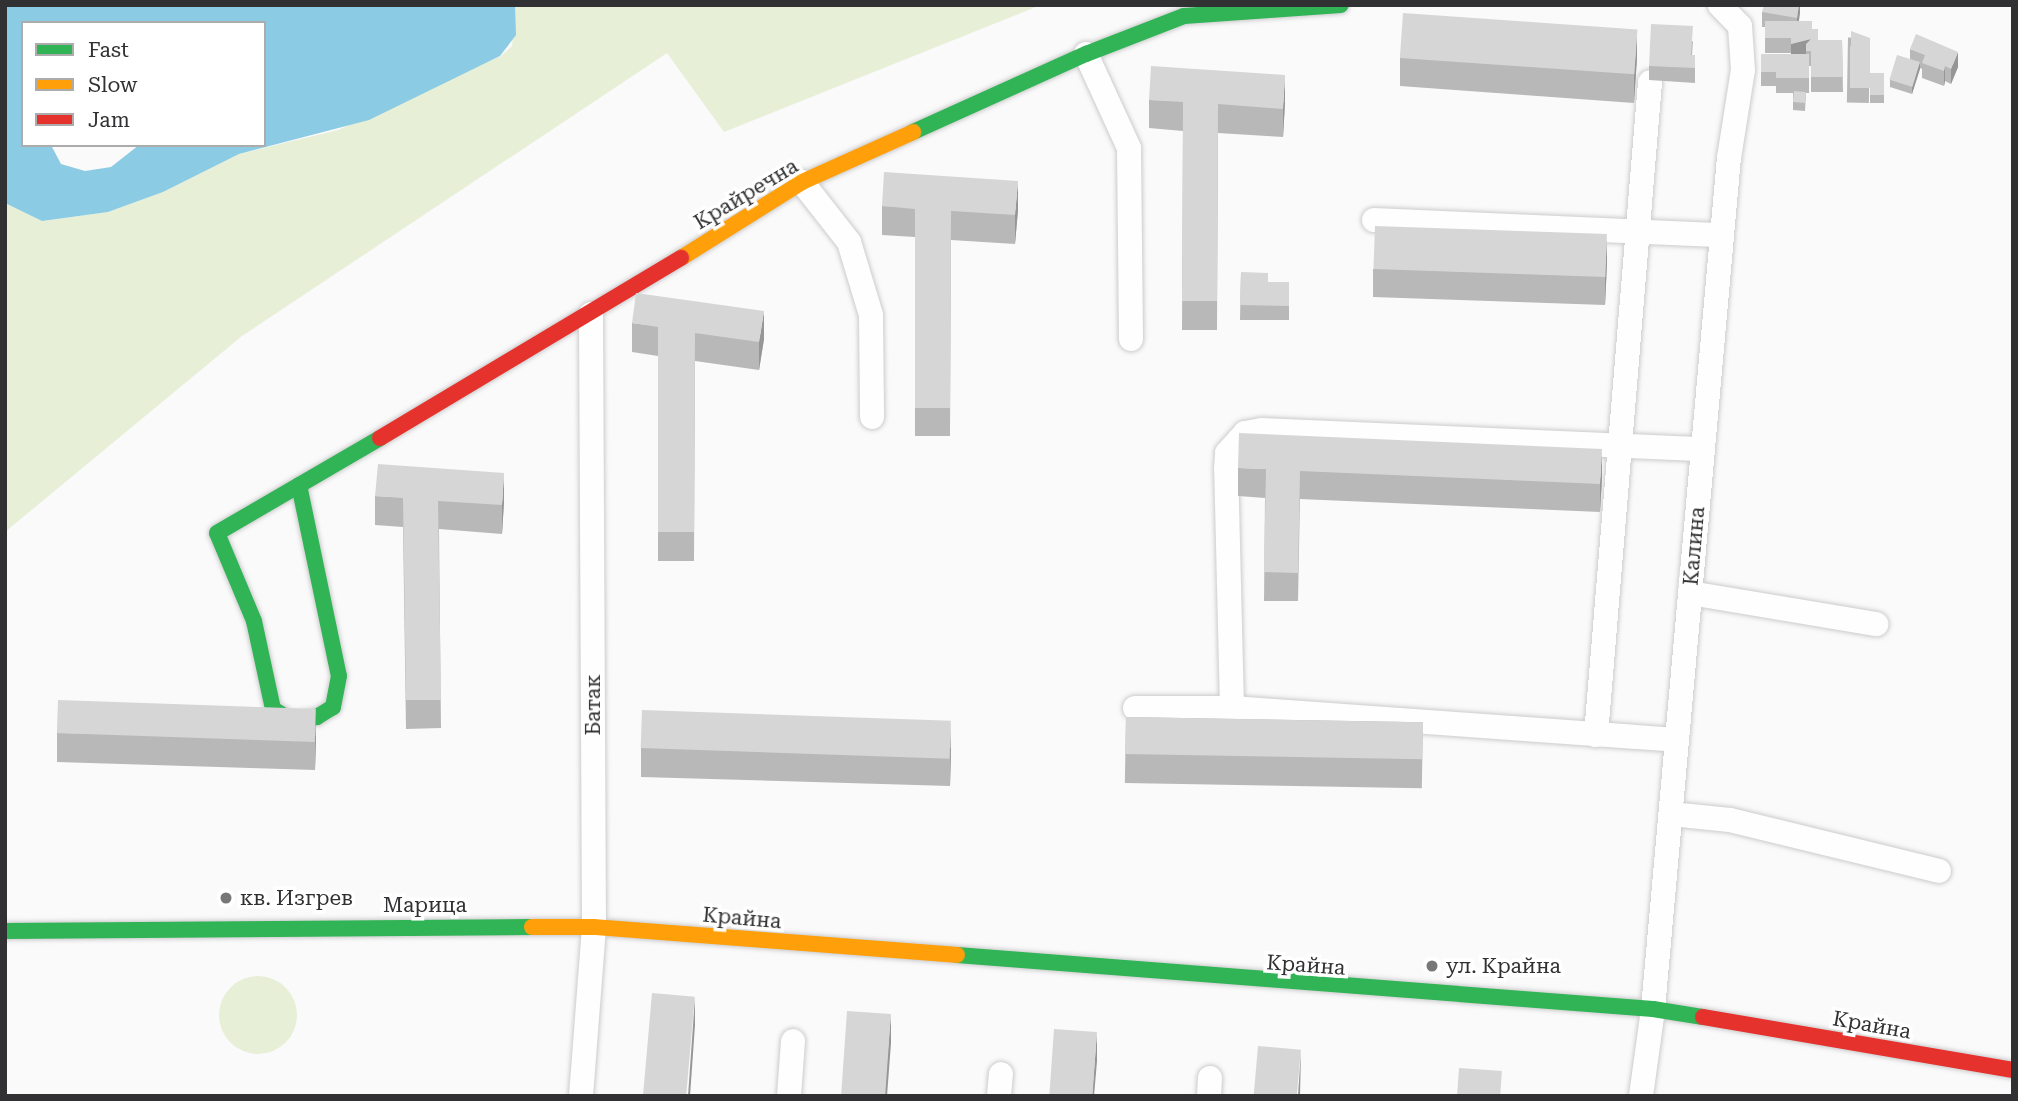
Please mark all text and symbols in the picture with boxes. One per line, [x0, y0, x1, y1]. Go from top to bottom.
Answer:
legend [21, 21, 266, 147]
text: Fast [88, 38, 129, 62]
text: Slow [88, 73, 137, 97]
text: Jam [88, 108, 130, 132]
street label: Крайречна [689, 153, 803, 235]
street label: Калина [1678, 505, 1710, 587]
street label: Батак [580, 675, 606, 735]
place label: кв. Изгрев [240, 885, 353, 911]
marker: кв. Изгрев [218, 890, 234, 906]
street label: Марица [383, 892, 467, 918]
street label: Крайна [702, 902, 782, 934]
street label: Крайна [1266, 950, 1346, 980]
place label: ул. Крайна [1446, 953, 1561, 979]
marker: ул. Крайна [1424, 958, 1440, 974]
street label: Крайна [1831, 1006, 1913, 1044]

